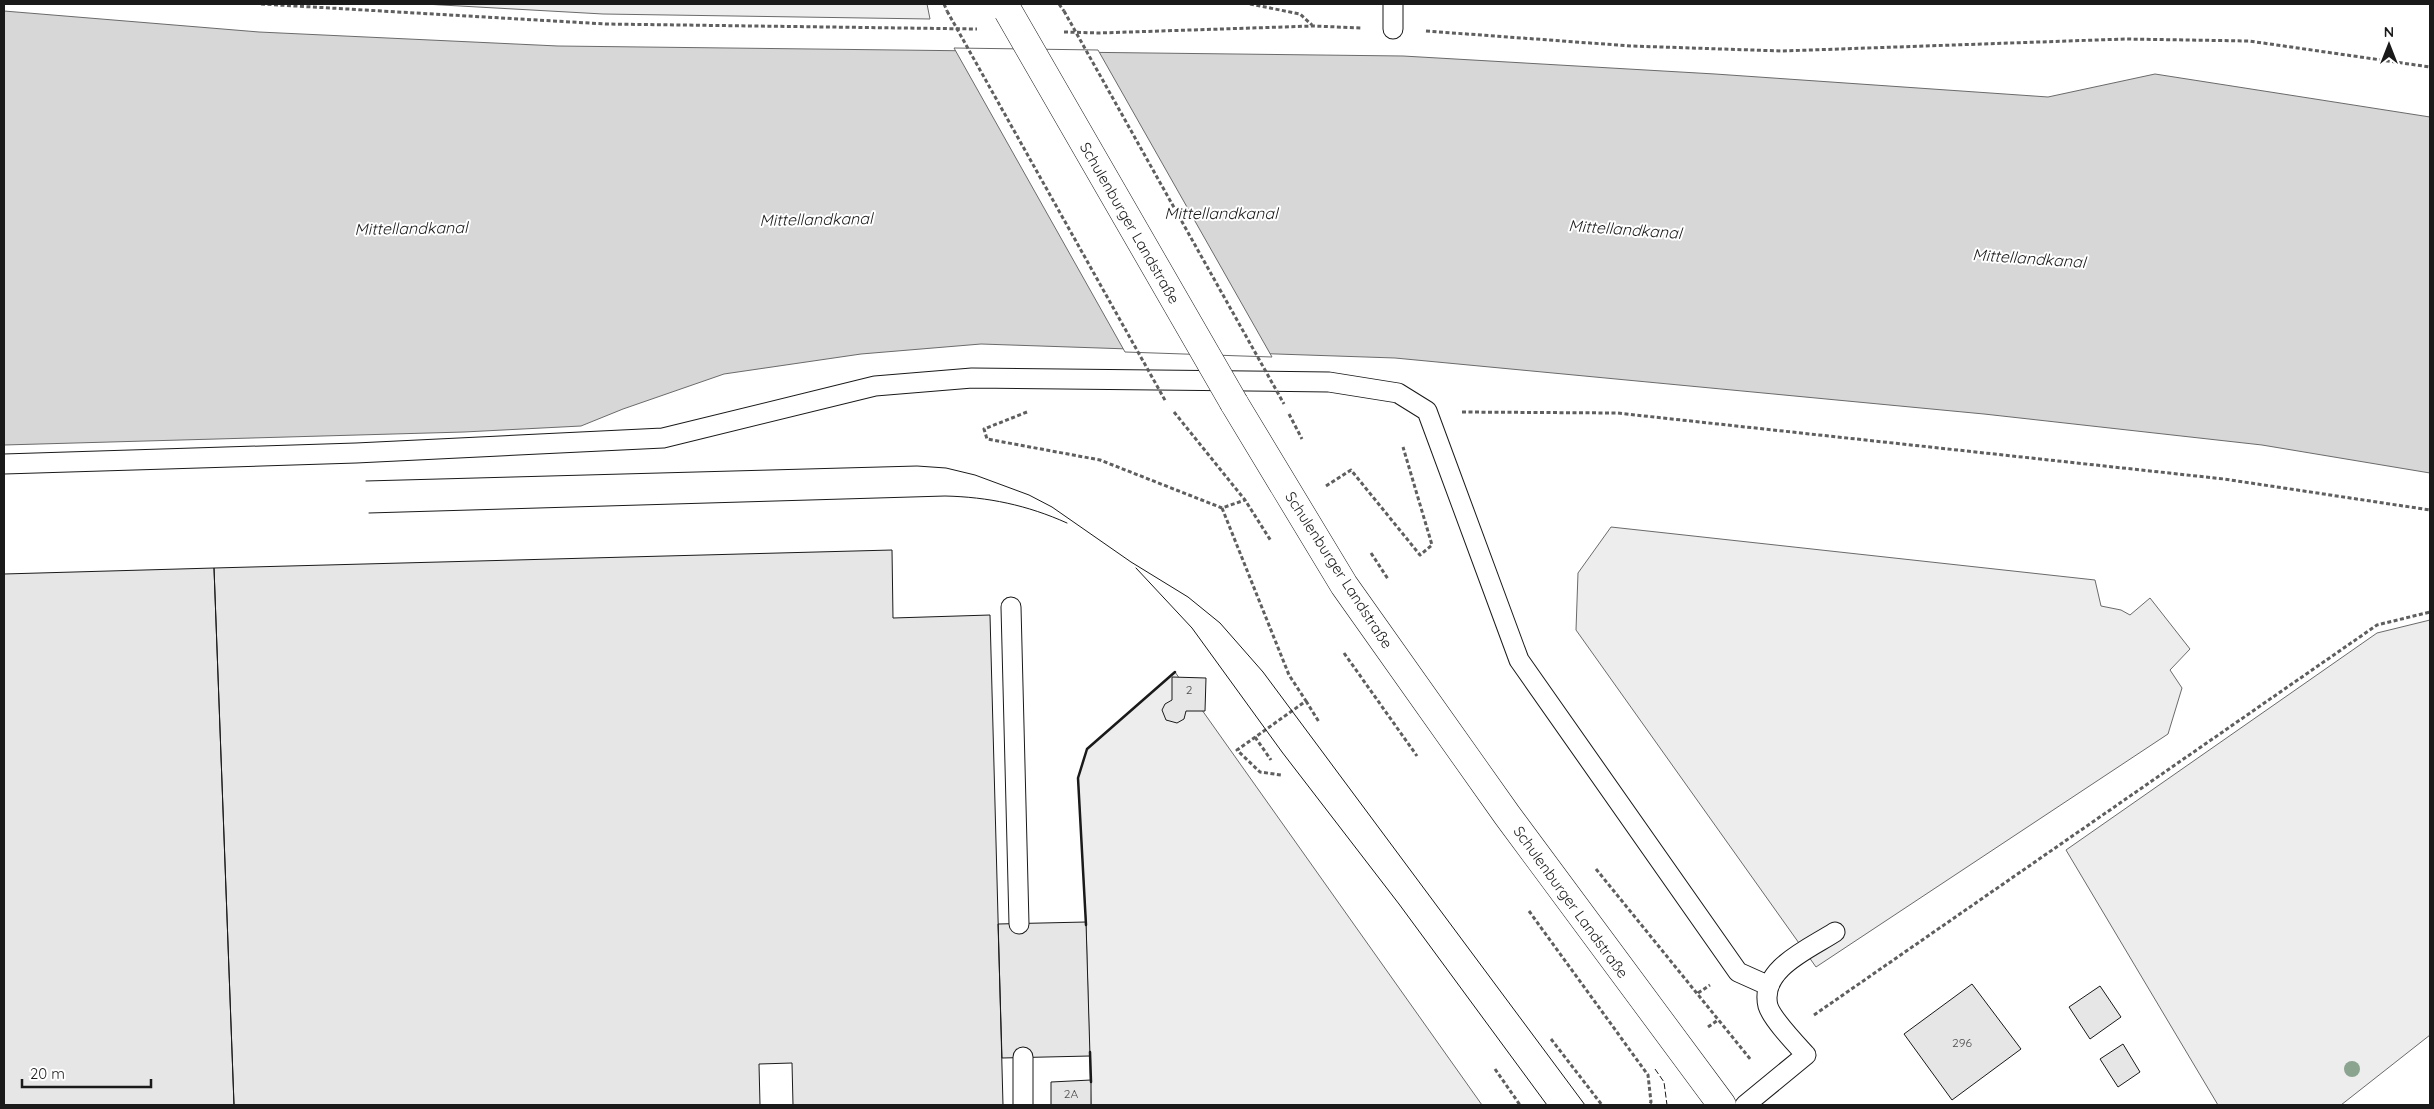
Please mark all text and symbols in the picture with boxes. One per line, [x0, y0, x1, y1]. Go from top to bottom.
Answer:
north arrow [2364, 20, 2414, 70]
text: N [2384, 23, 2394, 41]
street label: Schulenburger Landstraße [1076, 139, 1184, 307]
water label: Mittellandkanal [1164, 203, 1280, 223]
water label: Mittellandkanal [759, 208, 875, 230]
water label: Mittellandkanal [1568, 215, 1685, 243]
water label: Mittellandkanal [354, 217, 470, 239]
water label: Mittellandkanal [1972, 244, 2089, 272]
street label: Schulenburger Landstraße [1281, 488, 1397, 652]
house number: 2 [1186, 682, 1193, 697]
street label: Schulenburger Landstraße [1509, 822, 1633, 982]
house number: 296 [1952, 1035, 1972, 1050]
scale bar [22, 1056, 151, 1088]
text: 20 m [30, 1064, 65, 1083]
house number: 2A [1064, 1086, 1078, 1101]

